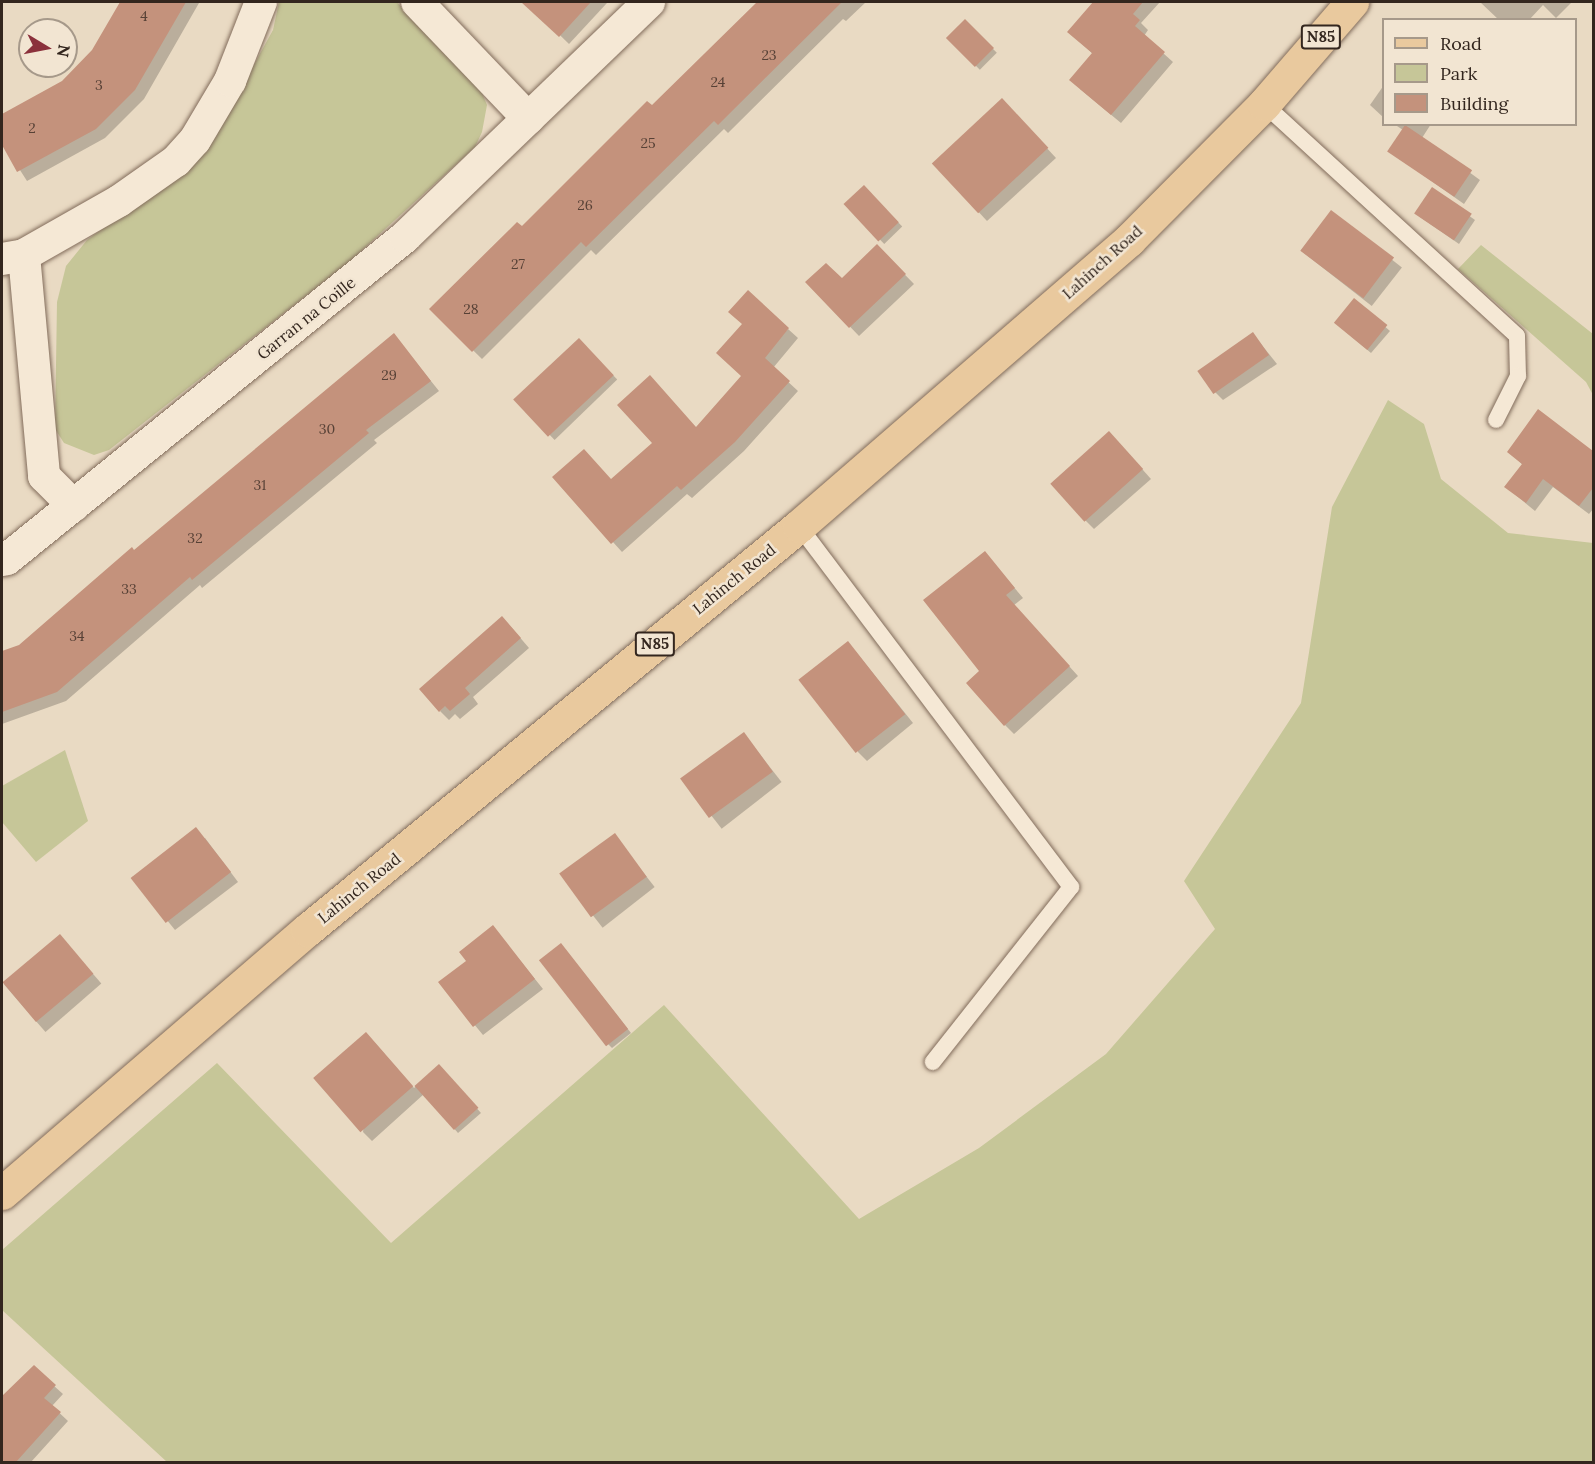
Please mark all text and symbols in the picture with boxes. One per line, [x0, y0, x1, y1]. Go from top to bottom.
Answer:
house number: 4 [140, 8, 148, 24]
north arrow [18, 18, 78, 78]
legend [1382, 18, 1577, 126]
road number: N85 [1300, 25, 1342, 49]
text: Road [1440, 32, 1482, 55]
text: N [53, 43, 75, 59]
house number: 23 [761, 47, 777, 63]
text: Park [1440, 62, 1477, 85]
house number: 24 [711, 74, 725, 90]
house number: 3 [95, 77, 103, 93]
text: Building [1440, 92, 1508, 115]
house number: 2 [28, 120, 36, 136]
house number: 25 [640, 135, 656, 151]
house number: 26 [577, 197, 593, 213]
street label: Lahinch Road [1058, 221, 1146, 303]
house number: 27 [511, 256, 525, 272]
street label: Garran na Coille [253, 272, 359, 364]
house number: 28 [463, 301, 479, 317]
house number: 29 [381, 367, 397, 383]
house number: 30 [319, 421, 335, 437]
house number: 31 [254, 477, 266, 493]
house number: 32 [187, 530, 203, 546]
street label: Lahinch Road [689, 540, 779, 618]
house number: 33 [121, 581, 137, 597]
house number: 34 [69, 628, 85, 644]
road number: N85 [634, 632, 676, 656]
street label: Lahinch Road [314, 849, 404, 927]

